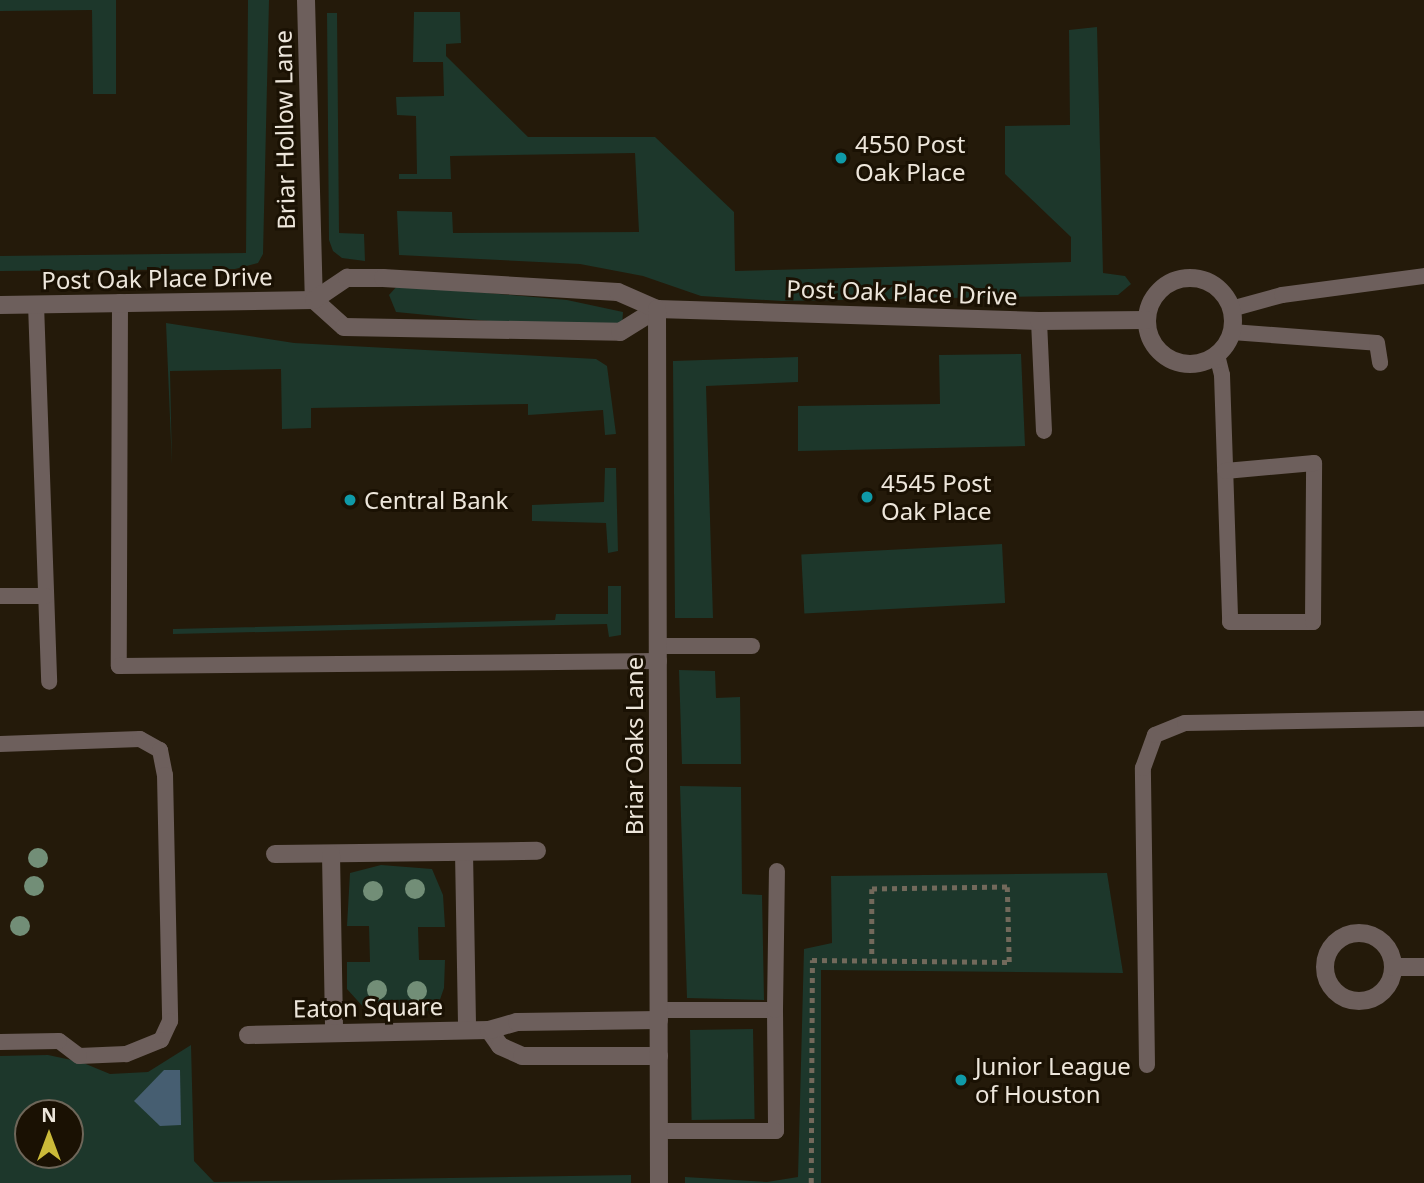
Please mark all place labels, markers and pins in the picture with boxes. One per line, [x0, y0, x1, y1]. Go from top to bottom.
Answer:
place label: 4550 Post Oak Place [855, 130, 965, 186]
marker: 4550 Post Oak Place [833, 150, 849, 166]
place label: 4545 Post Oak Place [881, 469, 991, 525]
place label: Central Bank [364, 486, 508, 514]
marker: 4545 Post Oak Place [859, 489, 875, 505]
marker: Central Bank [342, 492, 358, 508]
place label: Junior League of Houston [975, 1052, 1131, 1108]
marker: Junior League of Houston [953, 1072, 969, 1088]

